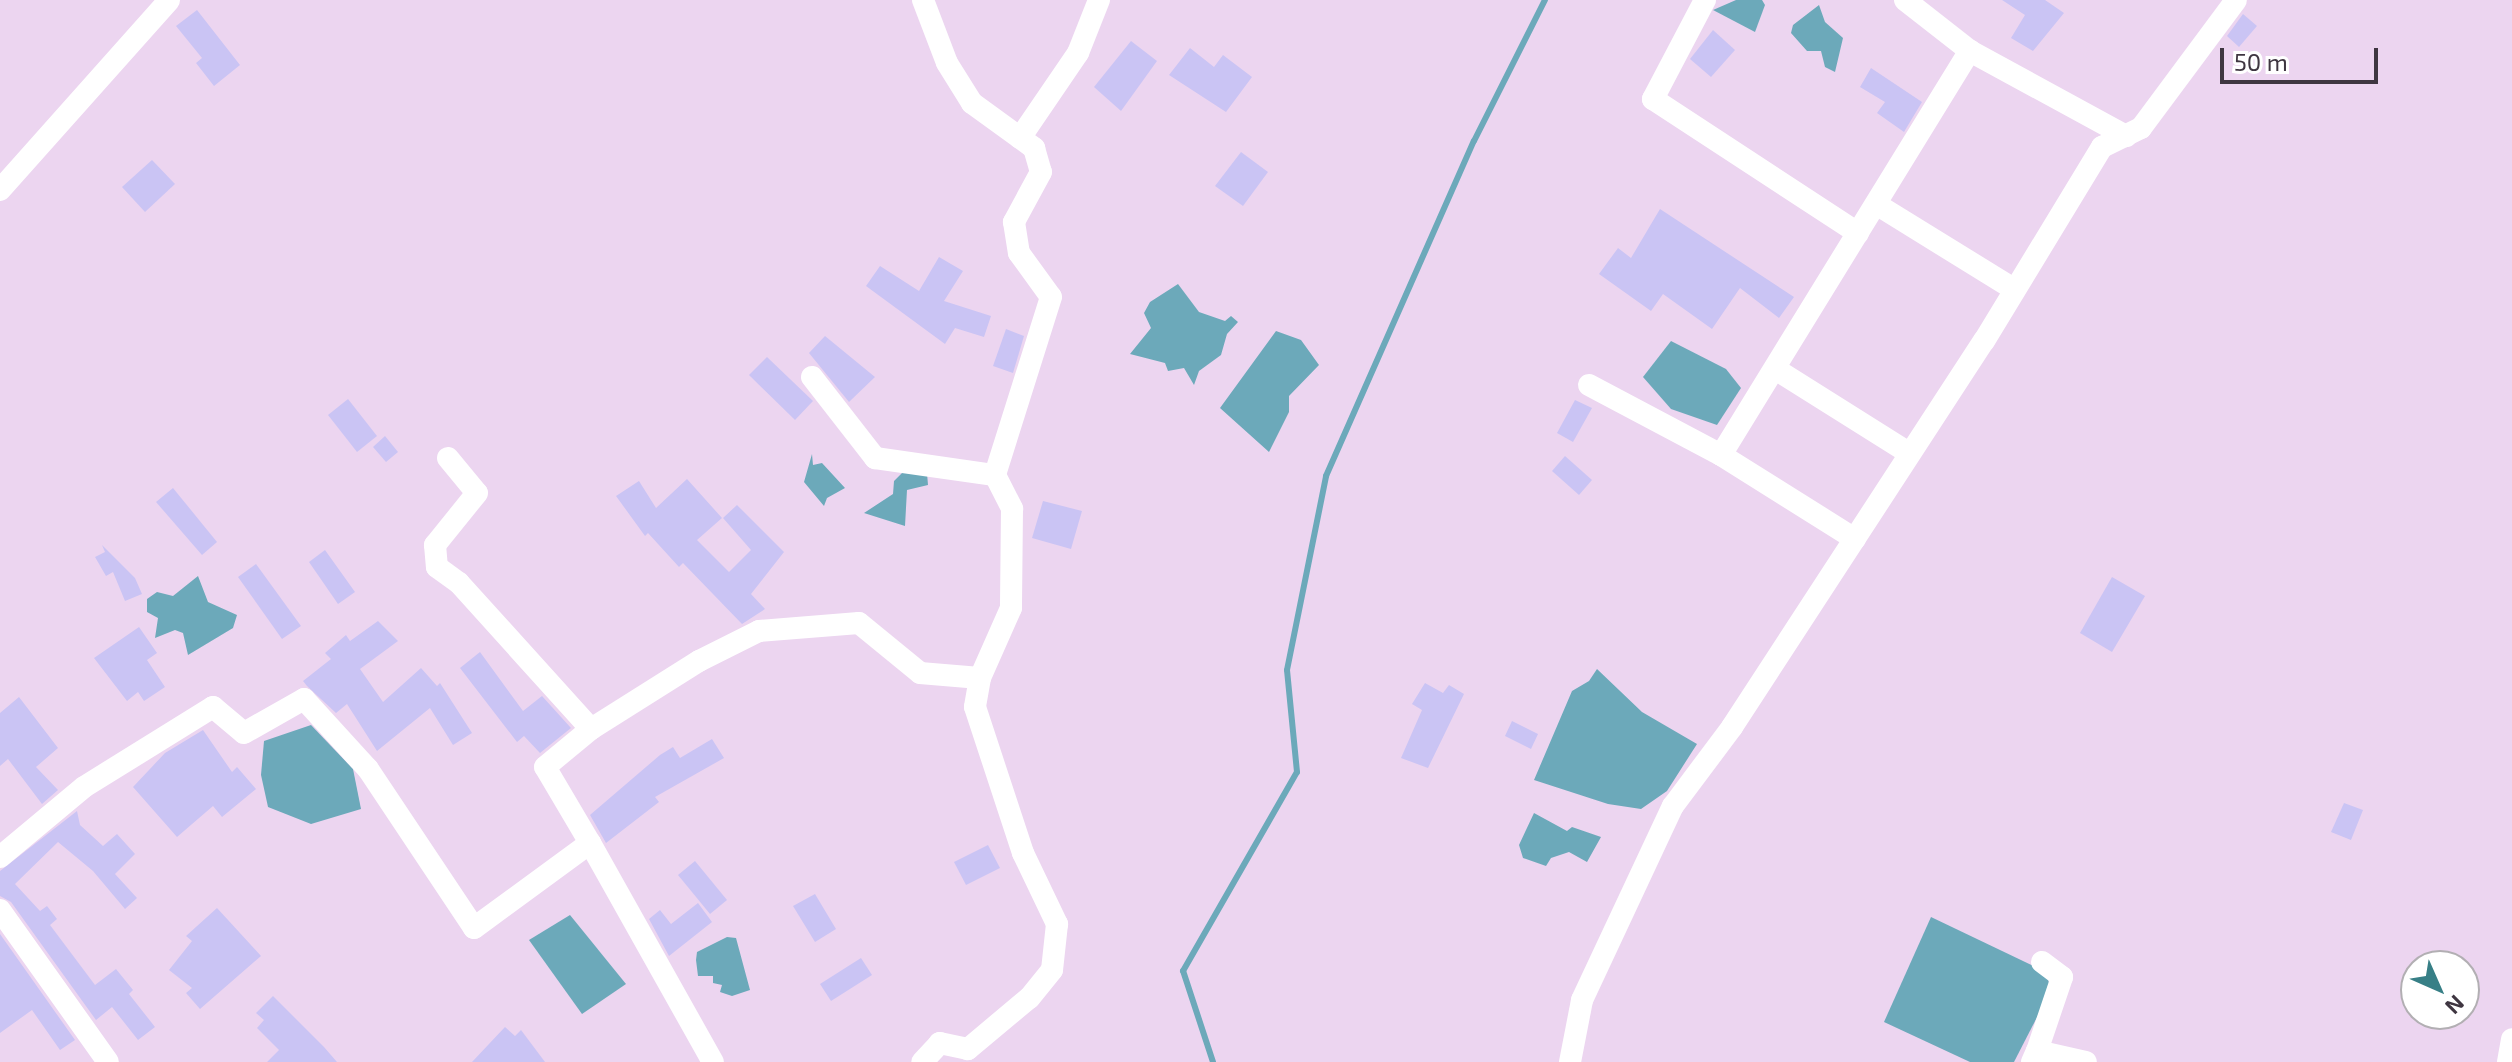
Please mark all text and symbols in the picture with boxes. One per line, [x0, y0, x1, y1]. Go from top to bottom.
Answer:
scale bar [2224, 32, 2382, 82]
text: 50 m [2234, 47, 2288, 76]
north arrow [2400, 950, 2480, 1030]
text: N [2441, 991, 2470, 1020]

